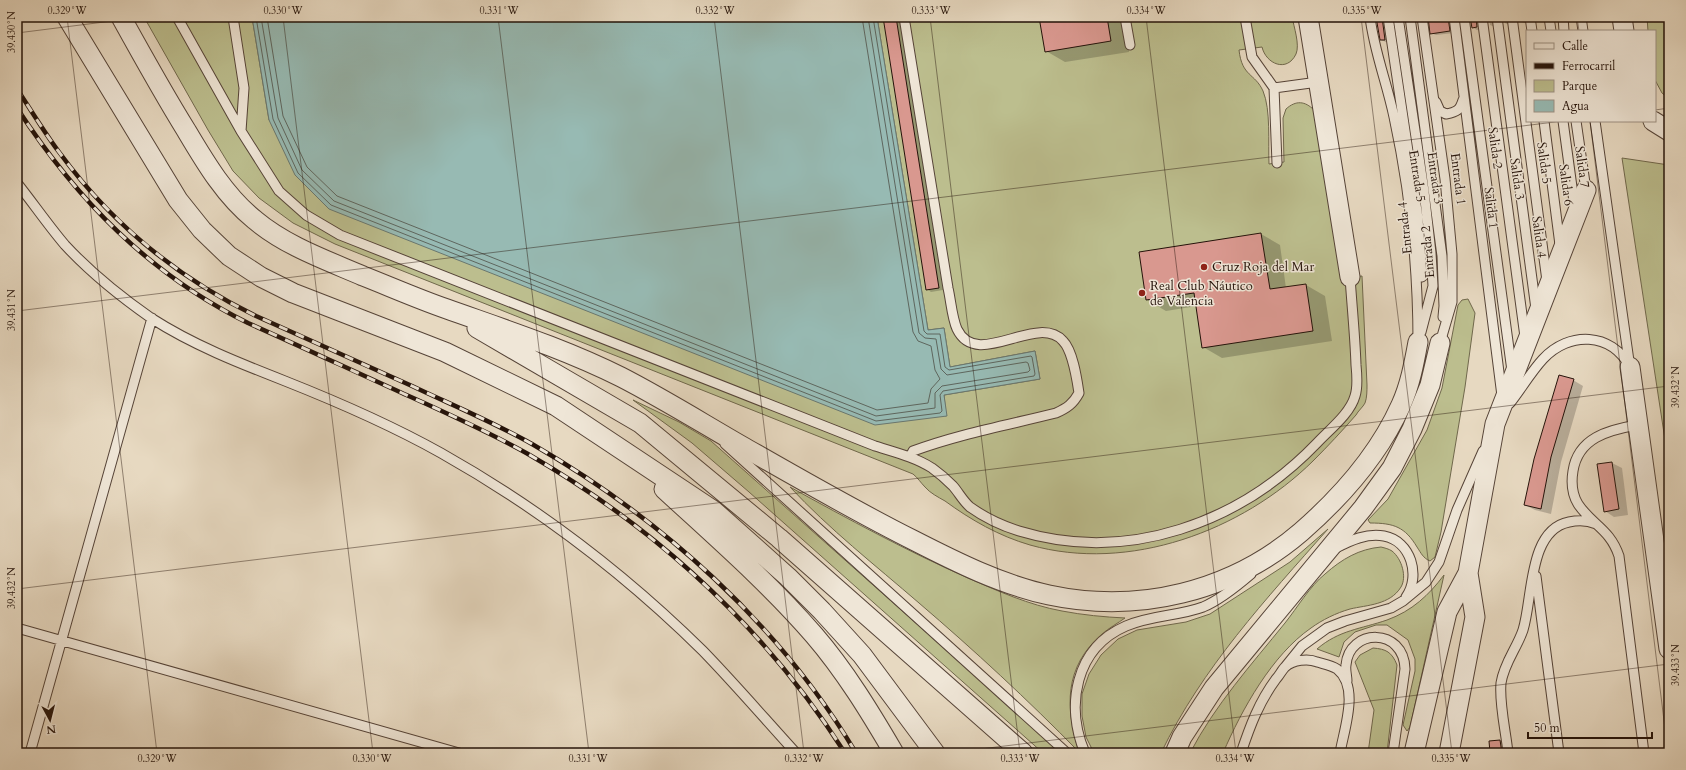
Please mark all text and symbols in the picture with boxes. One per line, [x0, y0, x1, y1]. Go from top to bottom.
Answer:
text: 0.329°W [47, 4, 88, 18]
text: 0.330°W [263, 4, 304, 18]
text: 0.331°W [479, 4, 520, 18]
text: 0.332°W [695, 4, 736, 18]
text: 0.333°W [911, 4, 952, 18]
text: 0.334°W [1126, 4, 1167, 18]
text: 0.335°W [1342, 4, 1383, 18]
text: 39.430°N [5, 11, 19, 53]
legend [1526, 30, 1656, 122]
text: Calle [1562, 38, 1588, 54]
text: Ferrocarril [1562, 58, 1615, 74]
text: Parque [1562, 78, 1597, 94]
text: Agua [1562, 98, 1590, 114]
street label: Salida 2 [1483, 126, 1507, 170]
street label: Salida 5 [1532, 141, 1556, 185]
street label: Salida 7 [1570, 145, 1594, 189]
street label: Entrada 5 [1404, 149, 1430, 203]
street label: Entrada 3 [1422, 151, 1448, 205]
street label: Entrada 1 [1446, 152, 1470, 206]
street label: Salida 3 [1505, 157, 1529, 201]
street label: Salida 6 [1554, 163, 1578, 207]
street label: Salida 1 [1480, 186, 1502, 230]
street label: Entrada 4 [1393, 201, 1417, 255]
street label: Salida 4 [1527, 215, 1551, 259]
street label: Entrada 2 [1417, 225, 1439, 279]
place label: Cruz Roja del Mar [1212, 258, 1314, 276]
marker: Cruz Roja del Mar [1199, 262, 1209, 272]
place label: Real Club Náutico de Valencia [1150, 277, 1253, 310]
marker: Real Club Náutico de Valencia [1137, 288, 1147, 298]
text: 39.431°N [5, 289, 19, 331]
text: 39.432°N [1669, 366, 1683, 408]
text: 39.432°N [5, 567, 19, 609]
text: 39.433°N [1669, 644, 1683, 686]
north arrow [30, 700, 70, 740]
scale bar [1528, 714, 1652, 740]
text: 50 m [1534, 720, 1561, 736]
text: N [45, 721, 57, 738]
text: 0.329°W [137, 752, 178, 766]
text: 0.330°W [352, 752, 393, 766]
text: 0.331°W [568, 752, 609, 766]
text: 0.332°W [784, 752, 825, 766]
text: 0.333°W [1000, 752, 1041, 766]
text: 0.334°W [1215, 752, 1256, 766]
text: 0.335°W [1431, 752, 1472, 766]

